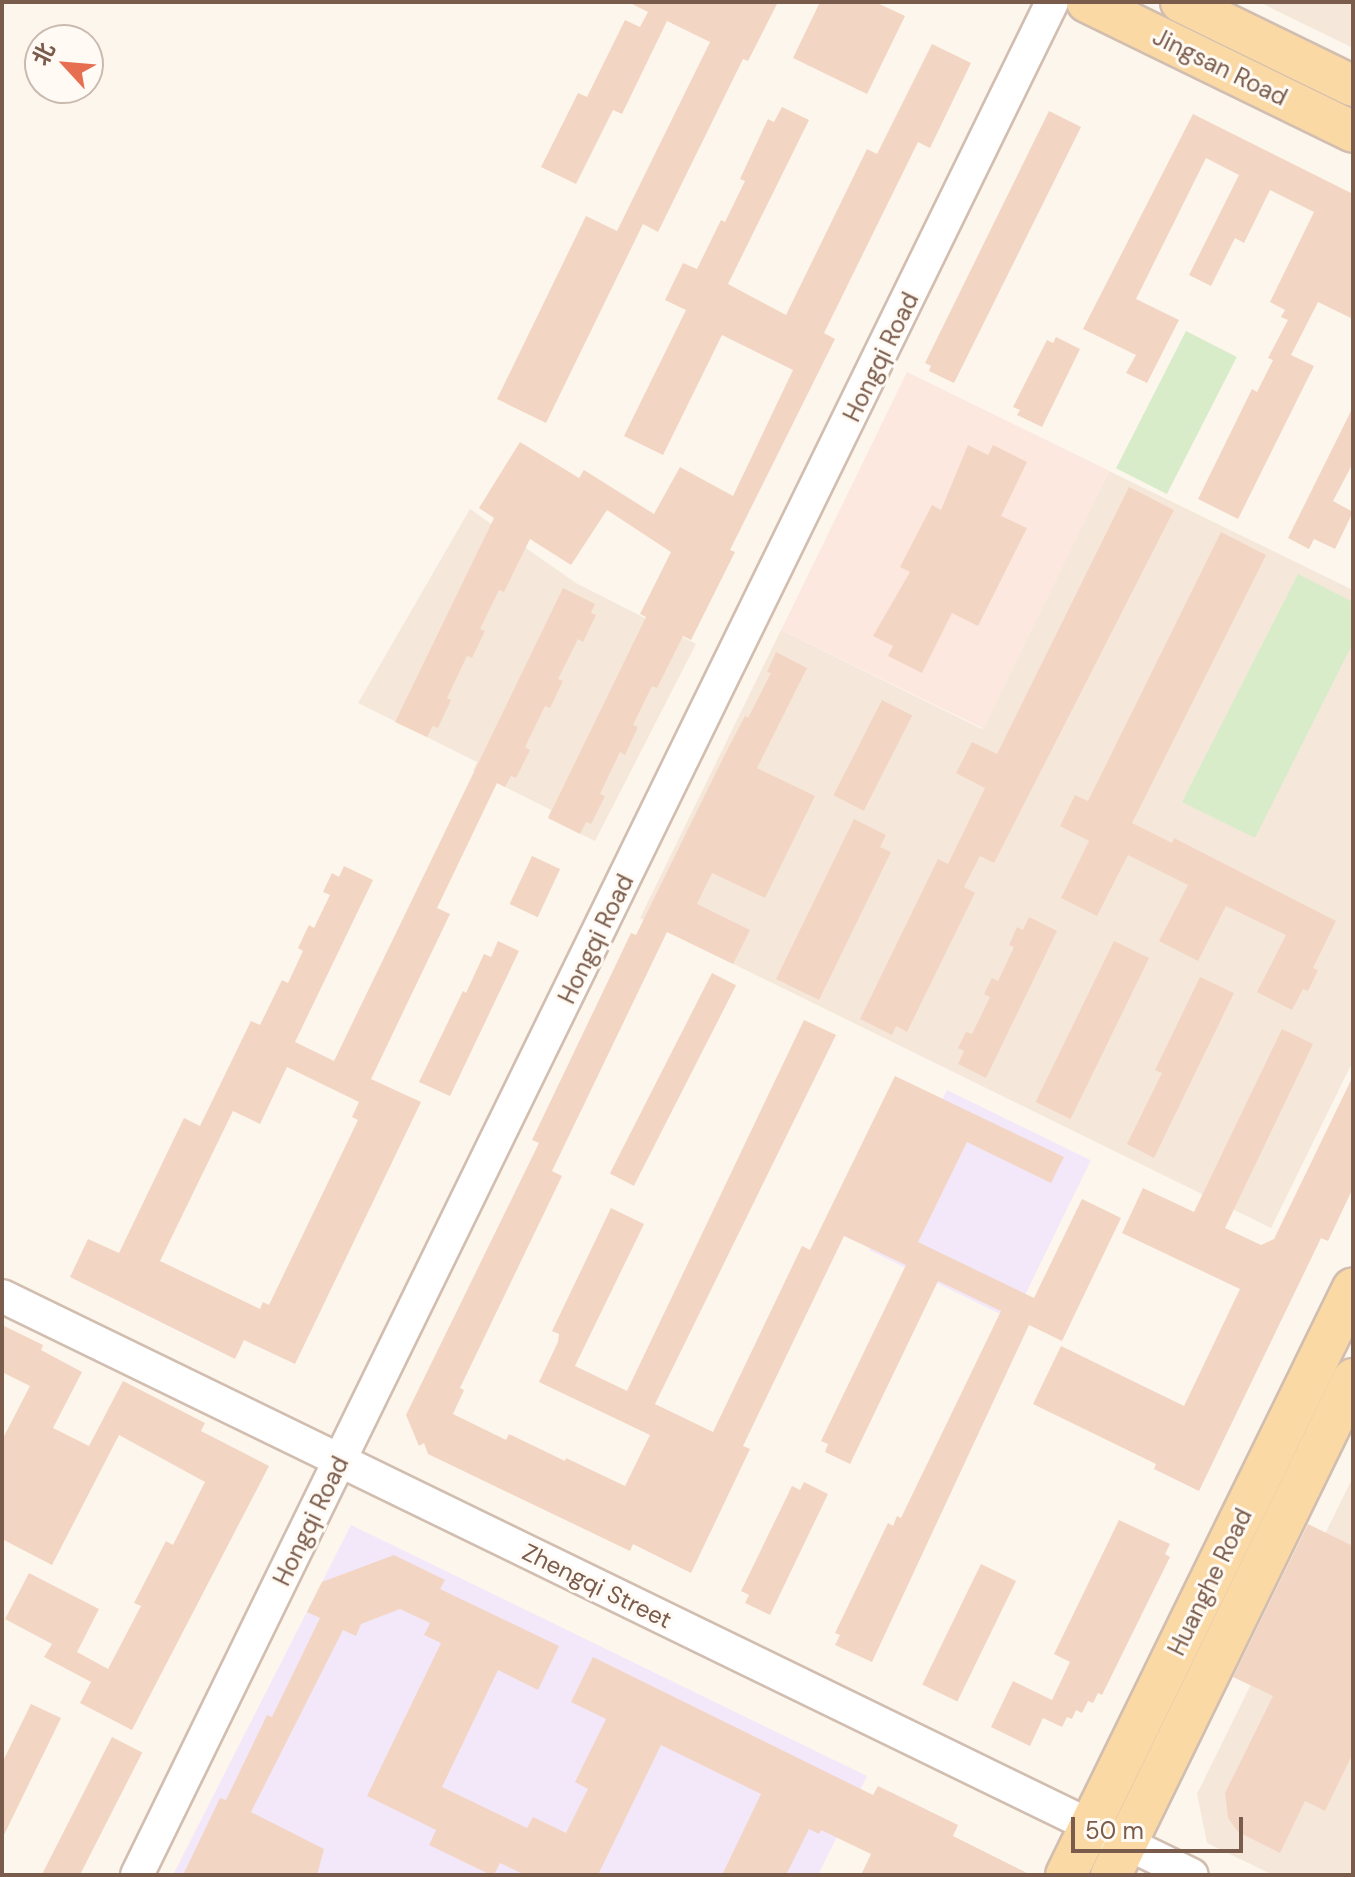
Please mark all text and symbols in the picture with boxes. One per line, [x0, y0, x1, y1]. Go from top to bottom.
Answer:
street label: Jingsan Road [1148, 22, 1292, 112]
north arrow [24, 24, 104, 104]
text: 北 [26, 38, 62, 70]
street label: Hongqi Road [837, 288, 925, 426]
street label: Hongqi Road [552, 870, 640, 1008]
street label: Hongqi Road [267, 1452, 355, 1590]
street label: Huanghe Road [1162, 1504, 1258, 1660]
street label: Zhengqi Street [518, 1537, 676, 1635]
scale bar [1075, 1801, 1247, 1851]
text: 50 m [1085, 1815, 1144, 1846]

